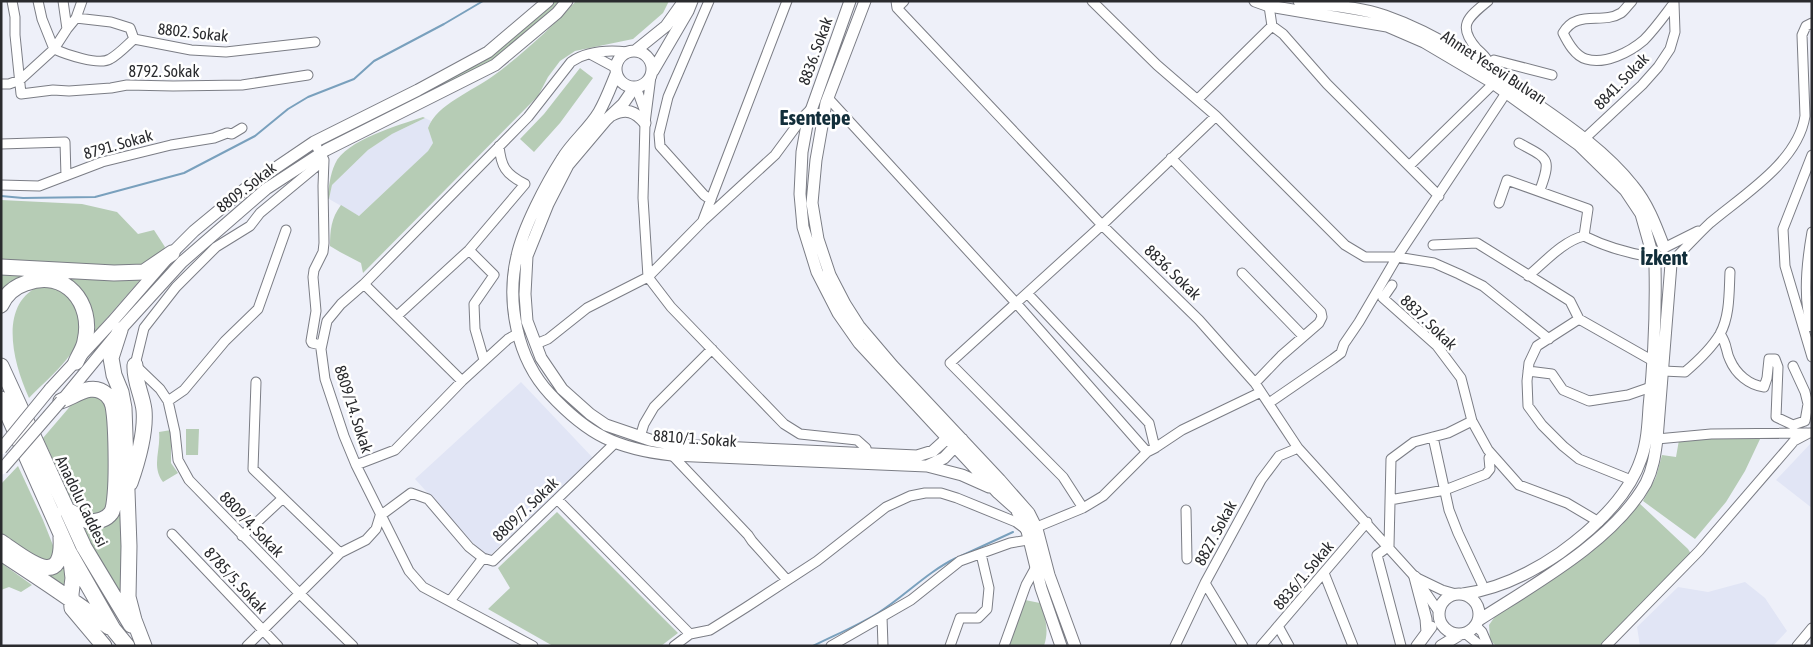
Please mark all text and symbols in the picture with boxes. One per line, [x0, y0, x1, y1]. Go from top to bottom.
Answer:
street label: 8836. Sokak [794, 15, 836, 87]
street label: 8802. Sokak [157, 19, 229, 45]
street label: Ahmet Yesevi Bulvarı [1438, 26, 1550, 108]
street label: 8841. Sokak [1590, 49, 1652, 113]
street label: 8792. Sokak [129, 62, 199, 80]
district label: Esentepe [780, 105, 850, 129]
street label: 8791. Sokak [81, 126, 155, 162]
street label: 8809. Sokak [213, 158, 279, 216]
street label: 8836. Sokak [1141, 241, 1205, 303]
district label: İzkent [1640, 245, 1688, 269]
street label: 8837. Sokak [1397, 291, 1461, 353]
street label: 8809/14. Sokak [331, 363, 377, 455]
street label: 8810/1. Sokak [653, 426, 737, 450]
street label: Anadolu Caddesi [52, 453, 112, 549]
street label: 8809/7. Sokak [489, 473, 561, 545]
street label: 8809/4. Sokak [216, 488, 288, 560]
street label: 8827. Sokak [1190, 497, 1240, 569]
street label: 8836/1. Sokak [1269, 537, 1337, 613]
street label: 8785/5. Sokak [201, 543, 271, 617]

